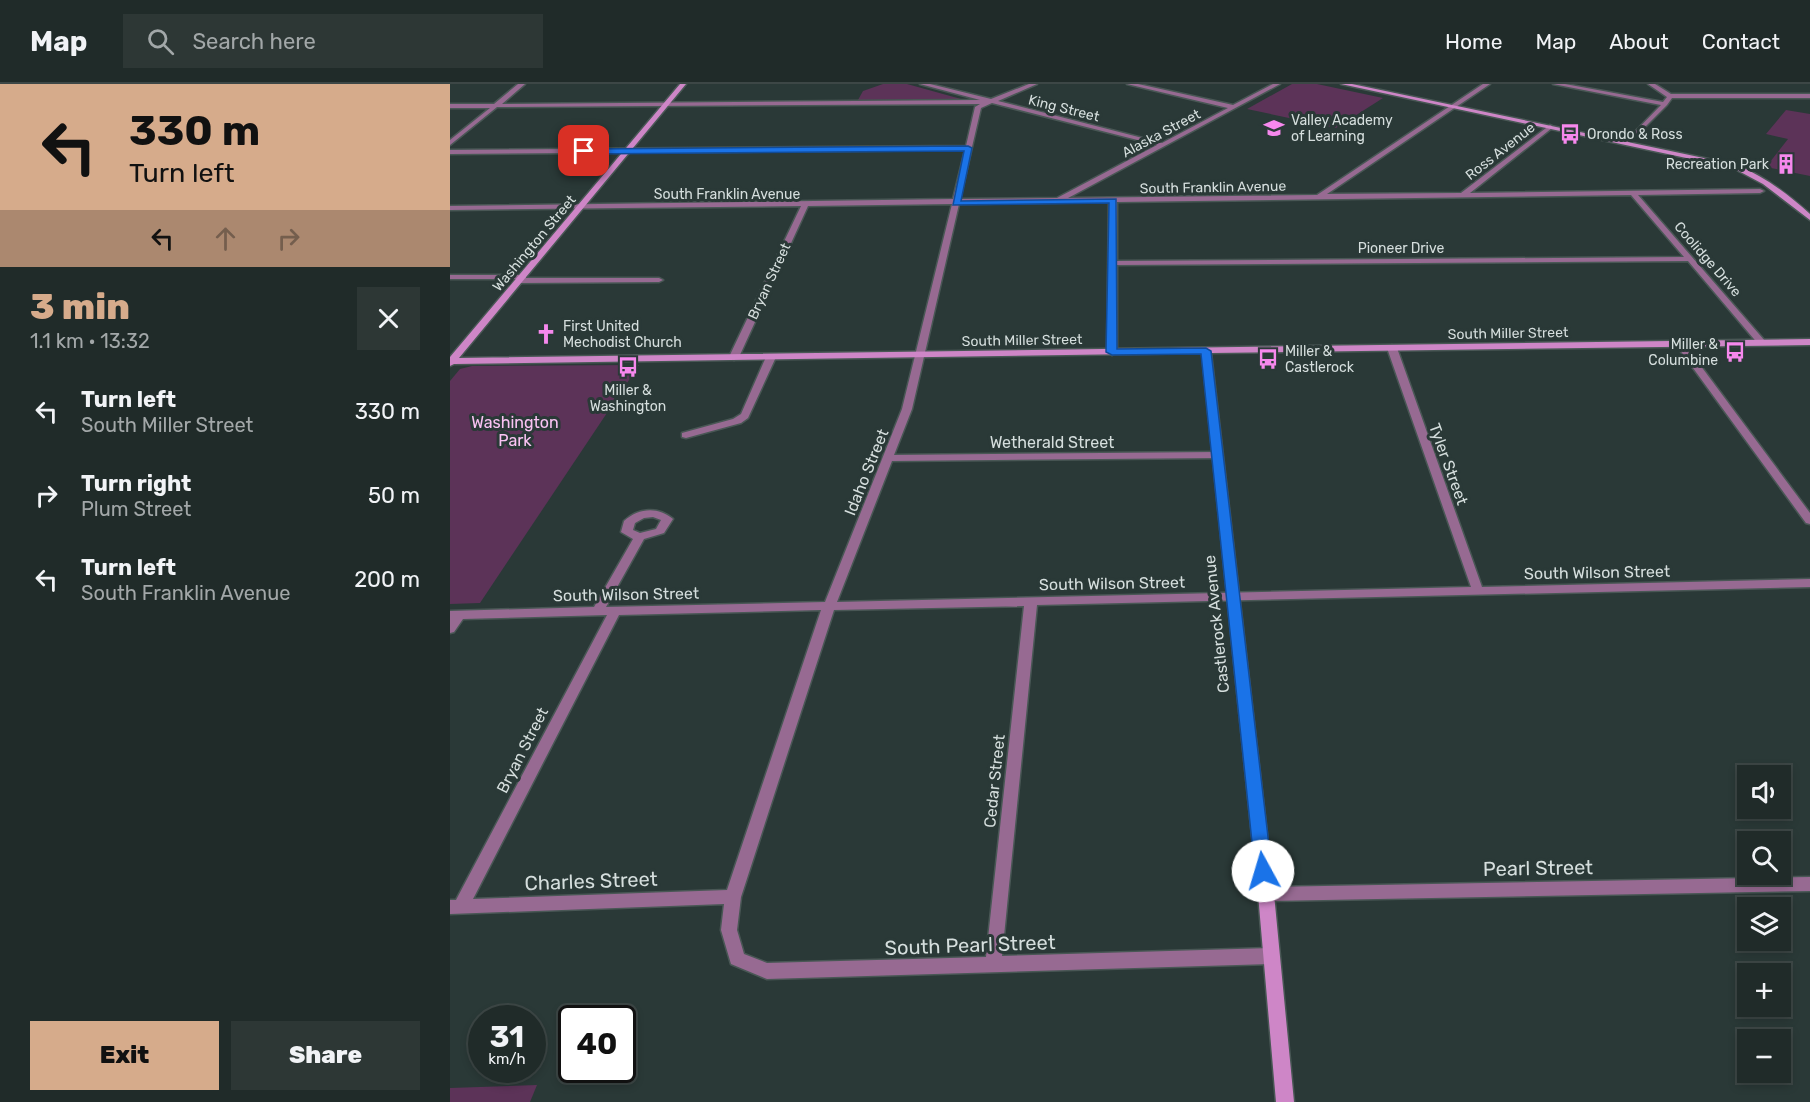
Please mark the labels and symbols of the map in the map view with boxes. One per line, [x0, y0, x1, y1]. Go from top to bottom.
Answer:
street label: King Street [1027, 91, 1102, 126]
street label: Alaska Street [1119, 105, 1204, 161]
place label: Valley Academy of Learning [1291, 112, 1393, 145]
school or university icon: Valley Academy of Learning [1262, 116, 1286, 140]
street label: Ross Avenue [1462, 119, 1539, 184]
bus stop icon: Orondo & Ross [1558, 122, 1582, 146]
pin [558, 125, 609, 176]
place label: Orondo & Ross [1587, 126, 1683, 143]
building icon: Recreation Park [1774, 152, 1798, 176]
place label: Recreation Park [1666, 156, 1770, 173]
street label: South Franklin Avenue [1140, 178, 1287, 197]
street label: South Franklin Avenue [654, 186, 800, 203]
street label: Washington Street [489, 191, 580, 295]
street label: Coolidge Drive [1670, 218, 1745, 300]
street label: Bryan Street [744, 240, 795, 322]
street label: Pioneer Drive [1358, 240, 1445, 257]
place label: First United Mechodist Church [563, 318, 682, 351]
church icon: First United Mechodist Church [534, 322, 558, 346]
street label: South Miller Street [1448, 324, 1569, 343]
street label: South Miller Street [962, 331, 1083, 350]
place label: Miller & Columbine [1648, 336, 1718, 369]
bus stop icon: Miller & Columbine [1723, 340, 1747, 364]
place label: Miller & Castlerock [1285, 343, 1355, 376]
bus stop icon: Miller & Castlerock [1256, 347, 1280, 371]
bus stop icon: Miller & Washington [616, 355, 640, 379]
place label: Miller & Washington [590, 382, 666, 415]
park label: Washington Park [471, 413, 559, 450]
street label: Tyler Street [1425, 421, 1472, 508]
street label: Idaho Street [840, 426, 892, 518]
street label: Wetherald Street [990, 433, 1114, 452]
street label: Castlerock Avenue [1200, 554, 1233, 694]
street label: South Wilson Street [1524, 562, 1670, 583]
street label: South Wilson Street [1039, 573, 1185, 594]
street label: South Wilson Street [553, 584, 699, 605]
street label: Bryan Street [493, 704, 552, 796]
street label: Cedar Street [980, 733, 1009, 829]
position arrow [1231, 839, 1295, 903]
street label: Pearl Street [1483, 855, 1593, 881]
street label: Charles Street [524, 867, 658, 895]
street label: South Pearl Street [884, 930, 1056, 960]
speed limit sign: 40 [558, 1005, 636, 1083]

